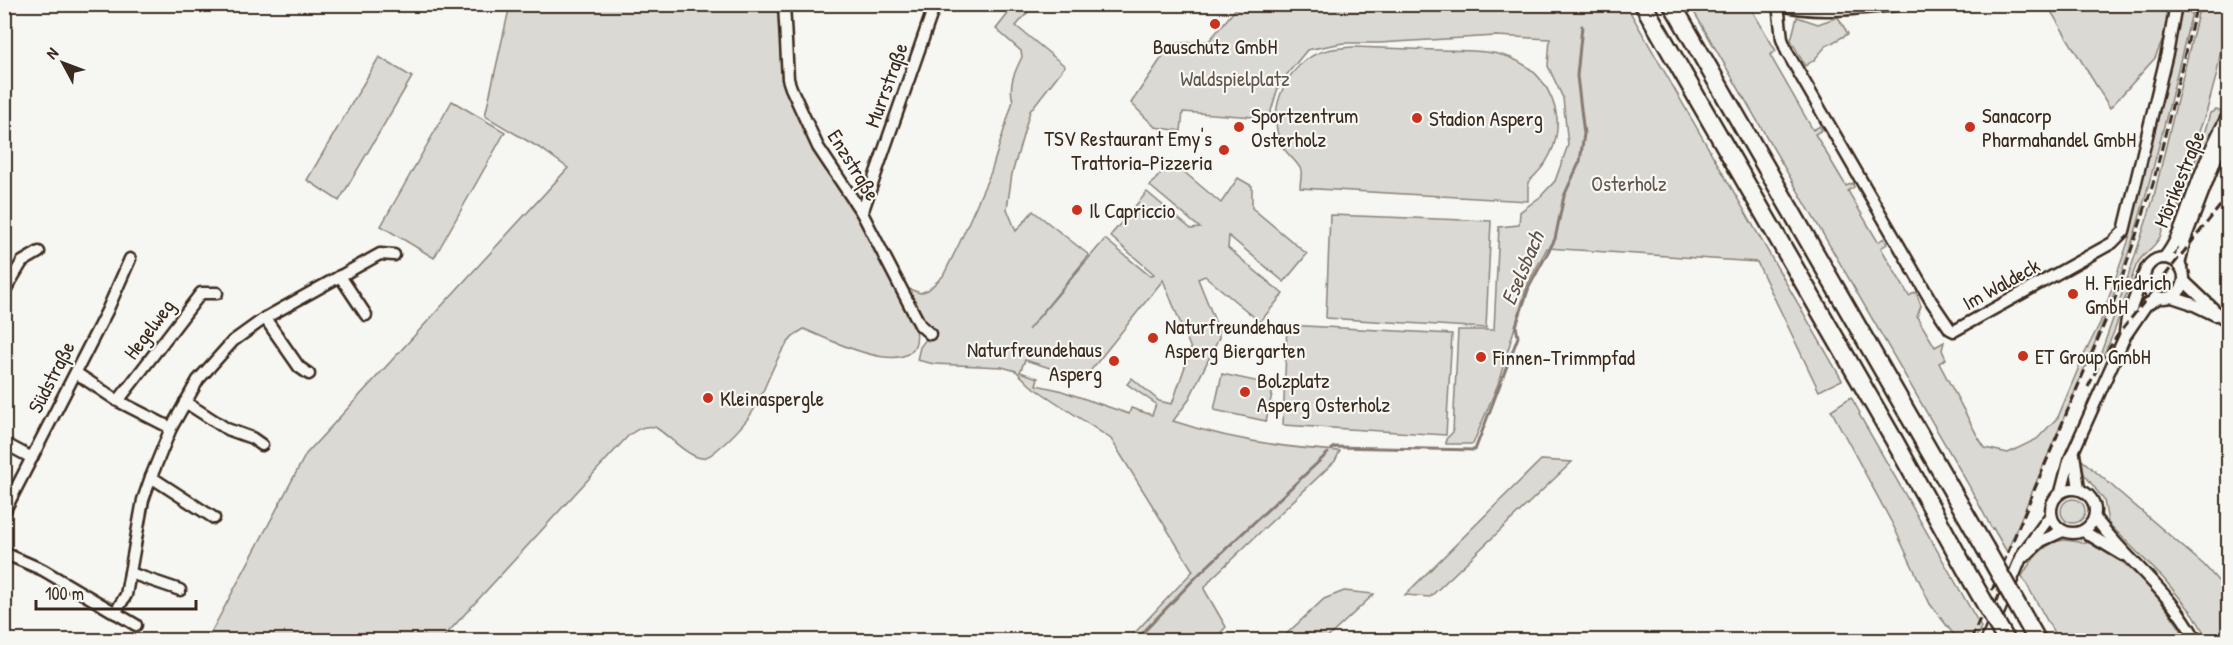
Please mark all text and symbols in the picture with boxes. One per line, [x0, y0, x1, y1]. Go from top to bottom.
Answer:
marker: Bauschutz GmbH [1208, 17, 1222, 31]
place label: Bauschutz GmbH [1153, 32, 1277, 61]
north arrow [33, 33, 93, 93]
street label: Murrstraße [857, 39, 915, 131]
text: N [41, 42, 63, 64]
park label: Waldspielplatz [1180, 64, 1290, 93]
place label: Sportzentrum Osterholz [1251, 101, 1358, 154]
place label: Sanacorp Pharmahandel GmbH [1982, 101, 2136, 154]
place label: Stadion Asperg [1429, 104, 1543, 133]
marker: Stadion Asperg [1410, 111, 1424, 125]
marker: Sportzentrum Osterholz [1232, 120, 1246, 134]
marker: Sanacorp Pharmahandel GmbH [1963, 120, 1977, 134]
street label: Enzstraße [821, 124, 887, 206]
place label: TSV Restaurant Emy's Trattoria-Pizzeria [1044, 124, 1212, 177]
street label: Mörikestraße [2146, 126, 2212, 232]
marker: TSV Restaurant Emy's Trattoria-Pizzeria [1217, 143, 1231, 157]
park label: Osterholz [1591, 169, 1667, 198]
place label: Il Capriccio [1089, 196, 1175, 225]
marker: Il Capriccio [1070, 203, 1084, 217]
water label: Eselsbach [1493, 225, 1551, 309]
street label: Im Waldeck [1957, 251, 2045, 317]
place label: H. Friedrich GmbH [2085, 268, 2171, 321]
marker: H. Friedrich GmbH [2066, 287, 2080, 301]
street label: Hegelweg [117, 293, 181, 365]
place label: Naturfreundehaus Asperg Biergarten [1165, 312, 1305, 365]
marker: Naturfreundehaus Asperg Biergarten [1146, 331, 1160, 345]
place label: Naturfreundehaus Asperg [967, 335, 1102, 388]
street label: Südstraße [21, 336, 81, 418]
place label: ET Group GmbH [2035, 342, 2151, 371]
place label: Finnen-Trimmpfad [1492, 343, 1635, 372]
marker: ET Group GmbH [2016, 349, 2030, 363]
marker: Finnen-Trimmpfad [1474, 350, 1488, 364]
marker: Naturfreundehaus Asperg [1107, 354, 1121, 368]
place label: Bolzplatz Asperg Osterholz [1257, 366, 1390, 419]
place label: Kleinaspergle [720, 384, 824, 413]
marker: Bolzplatz Asperg Osterholz [1238, 385, 1252, 399]
marker: Kleinaspergle [701, 391, 715, 405]
scale bar [36, 573, 196, 611]
text: 100 m [45, 581, 84, 606]

